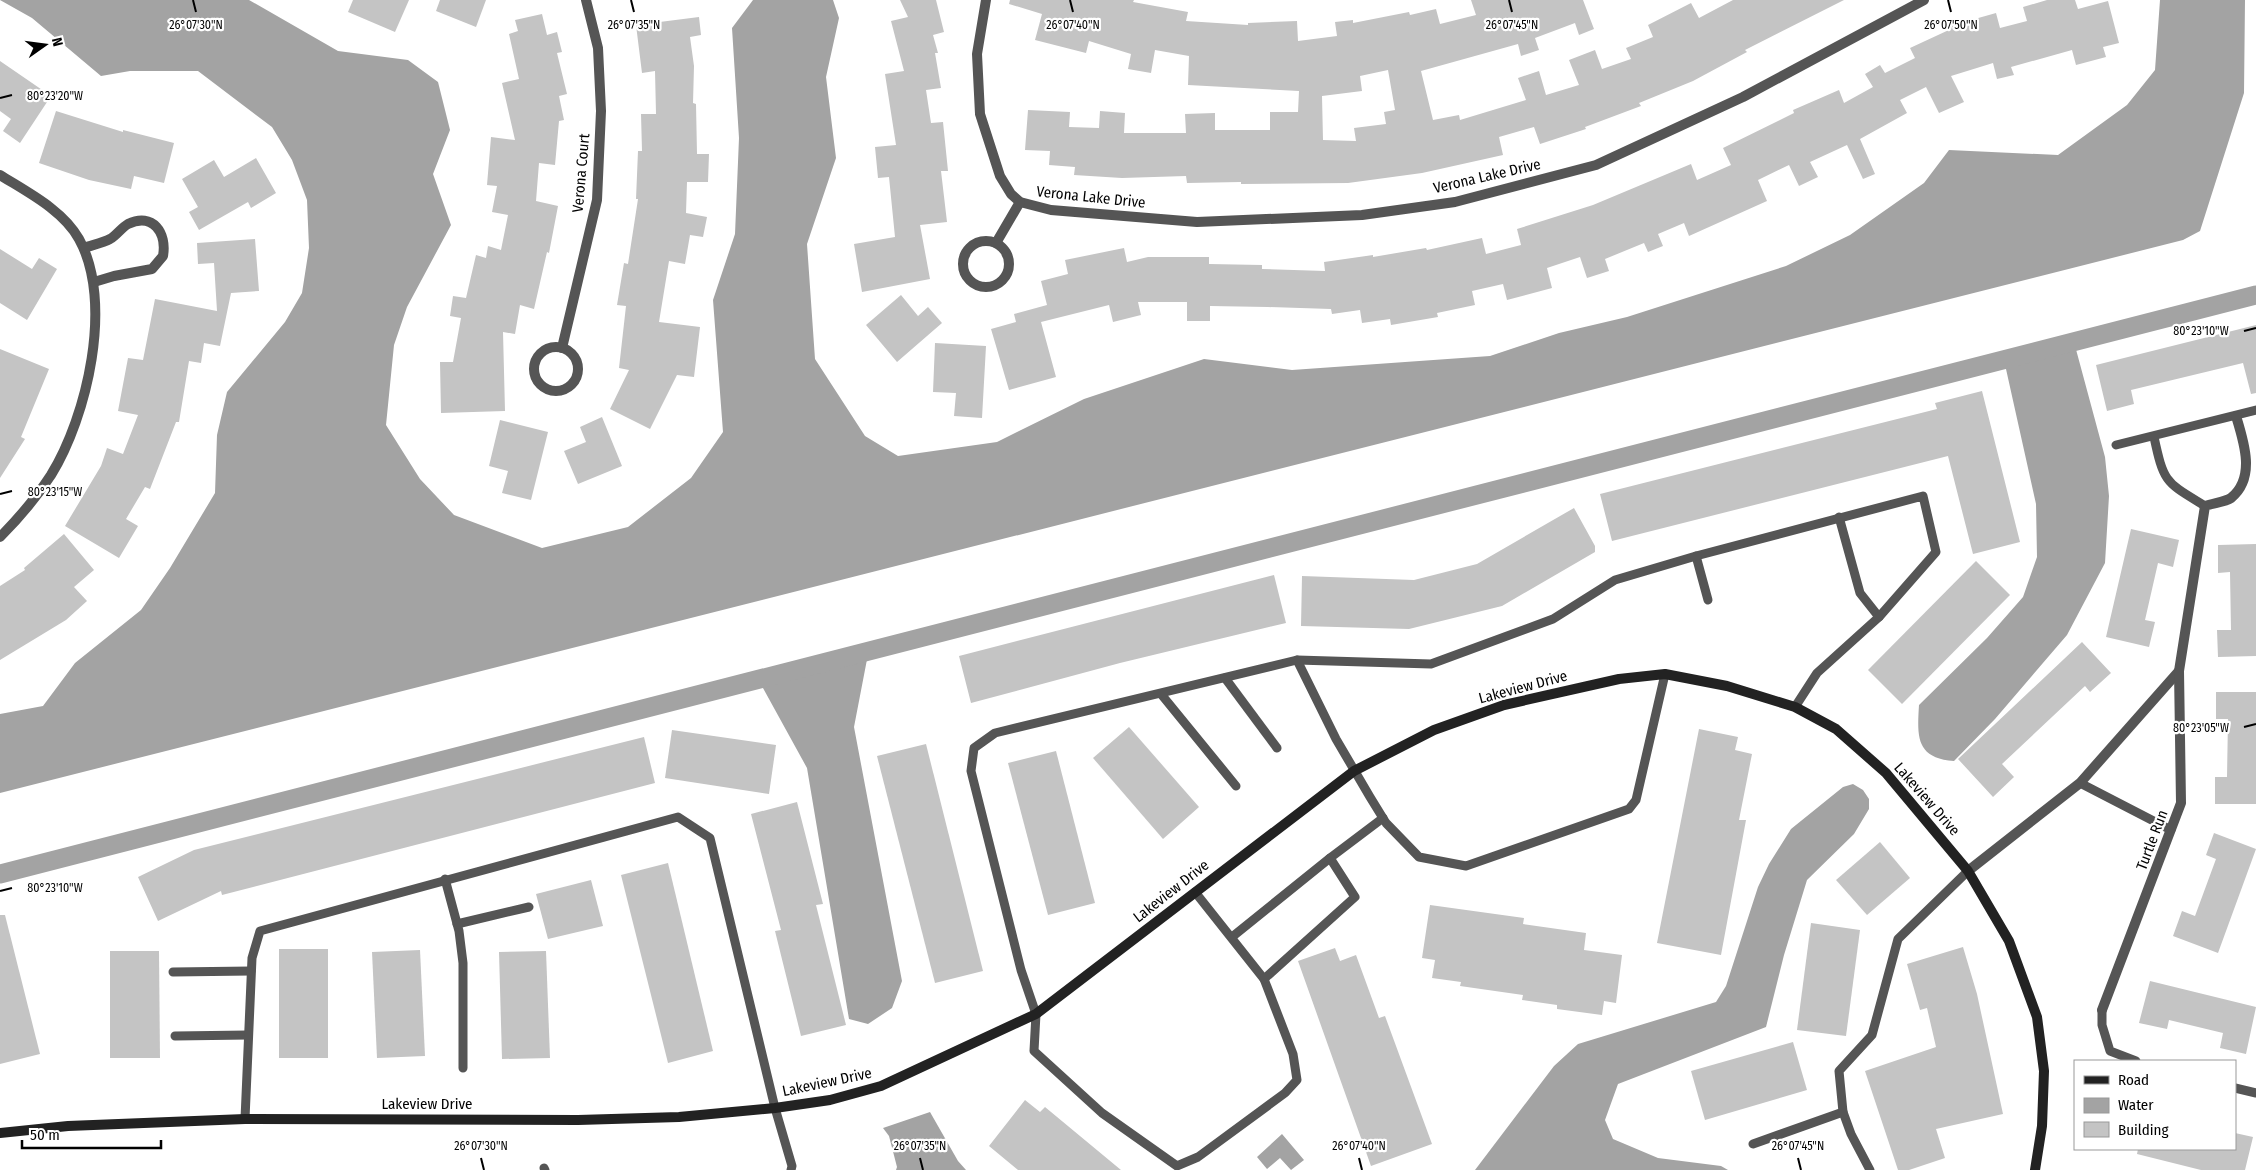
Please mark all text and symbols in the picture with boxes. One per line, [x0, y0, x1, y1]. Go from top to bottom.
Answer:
text: 26°07'30"N [169, 18, 223, 32]
text: 26°07'35"N [608, 18, 660, 32]
text: 26°07'40"N [1046, 18, 1100, 32]
text: 26°07'45"N [1486, 18, 1538, 32]
text: 26°07'50"N [1924, 18, 1978, 32]
north arrow [20, 20, 70, 70]
text: N [48, 36, 66, 48]
text: 80°23'20"W [27, 89, 83, 103]
street label: Verona Court [569, 133, 593, 213]
street label: Verona Lake Drive [1432, 155, 1542, 197]
street label: Verona Lake Drive [1036, 182, 1146, 212]
text: 80°23'10"W [2173, 324, 2229, 338]
text: 80°23'15"W [28, 485, 82, 499]
street label: Lakeview Drive [1477, 667, 1569, 707]
text: 80°23'05"W [2173, 721, 2229, 735]
street label: Lakeview Drive [1890, 759, 1964, 839]
street label: Turtle Run [2132, 807, 2172, 873]
street label: Lakeview Drive [1130, 856, 1212, 926]
text: 80°23'10"W [27, 881, 83, 895]
legend [2074, 1060, 2236, 1150]
street label: Lakeview Drive [781, 1064, 873, 1100]
text: Road [2118, 1071, 2149, 1089]
street label: Lakeview Drive [381, 1095, 473, 1113]
text: Water [2118, 1096, 2154, 1114]
scale bar [22, 1118, 161, 1150]
text: Building [2118, 1121, 2169, 1139]
text: 50 m [30, 1126, 60, 1144]
text: 26°07'30"N [454, 1139, 508, 1153]
text: 26°07'35"N [894, 1139, 946, 1153]
text: 26°07'40"N [1332, 1139, 1386, 1153]
text: 26°07'45"N [1772, 1139, 1824, 1153]

